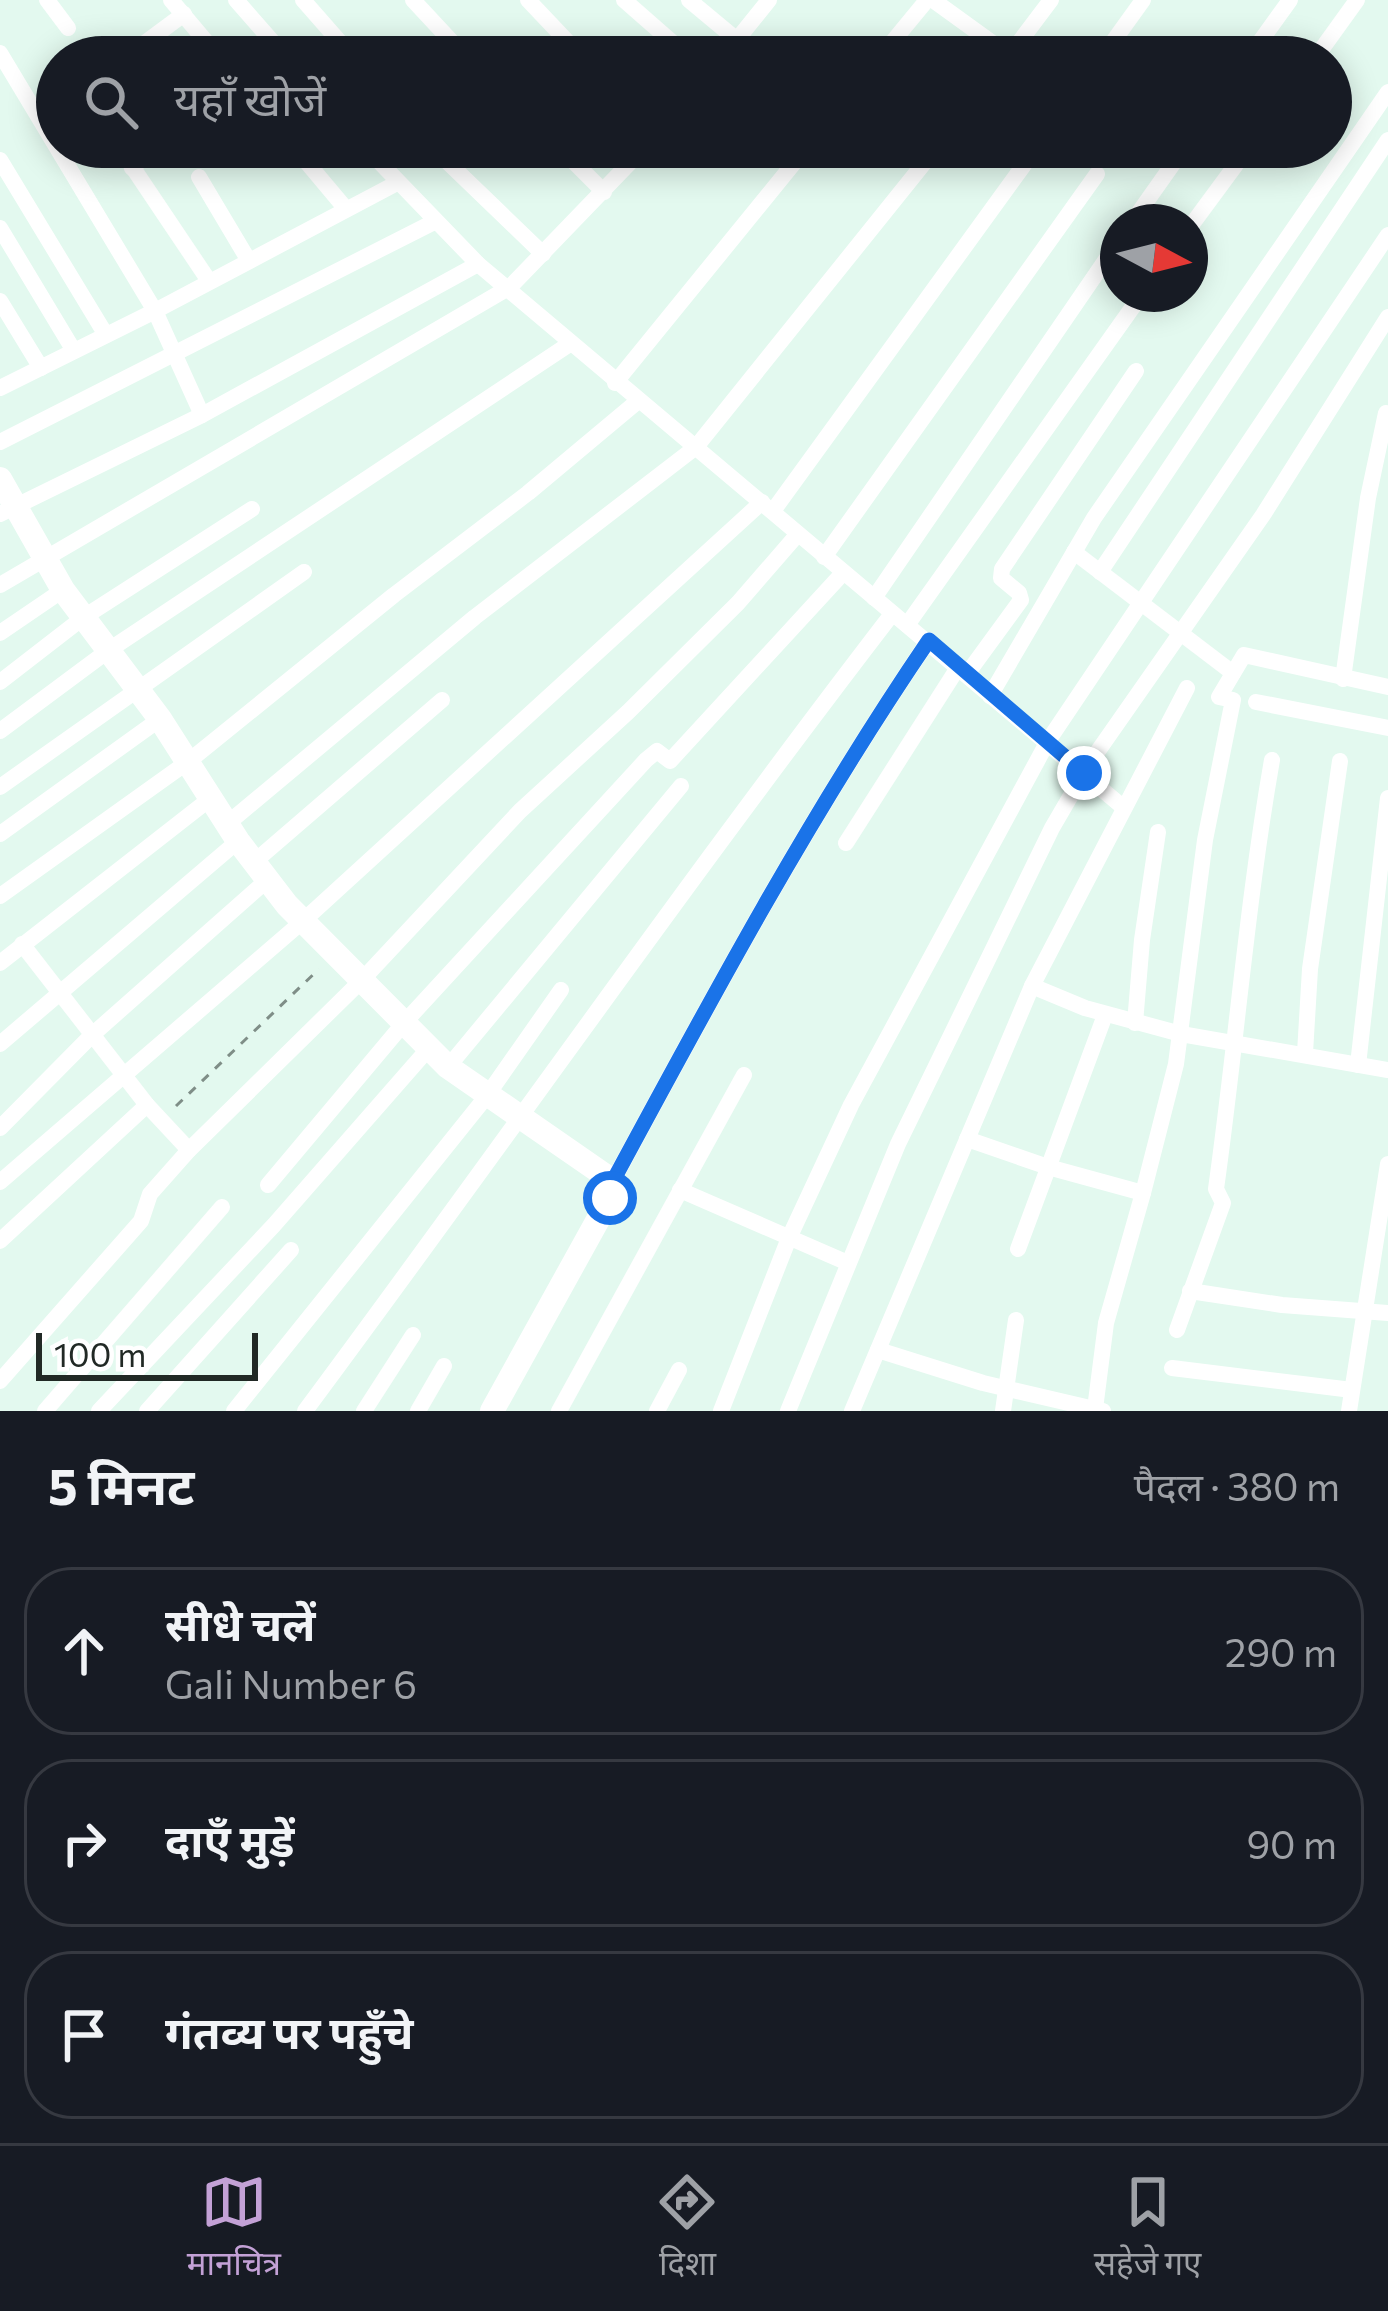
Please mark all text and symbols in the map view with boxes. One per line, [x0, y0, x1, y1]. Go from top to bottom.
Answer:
search box [36, 36, 1352, 168]
icon: search [78, 69, 144, 135]
text: यहाँ खोजें [174, 70, 326, 125]
north arrow [1100, 204, 1208, 312]
route end [1057, 746, 1111, 800]
route start [583, 1171, 637, 1225]
scale bar [36, 1327, 258, 1380]
text: 100 m [54, 1333, 146, 1374]
text: 5 मिनट [48, 1453, 195, 1516]
text: पैदल · 380 m [1134, 1461, 1340, 1509]
text: सीधे चलें [165, 1595, 315, 1650]
icon: ahead [51, 1618, 117, 1684]
text: 290 m [1225, 1627, 1337, 1675]
text: Gali Number 6 [165, 1659, 417, 1707]
icon: right [51, 1810, 117, 1876]
text: दाएँ मुड़ें [165, 1811, 294, 1866]
text: 90 m [1246, 1819, 1337, 1867]
icon: arrive [51, 2002, 117, 2068]
text: गंतव्य पर पहुँचे [165, 2003, 414, 2058]
tab: मानचित्र [187, 2169, 281, 2288]
tab: दिशा [654, 2169, 720, 2288]
tab: सहेजे गए [1094, 2169, 1201, 2288]

